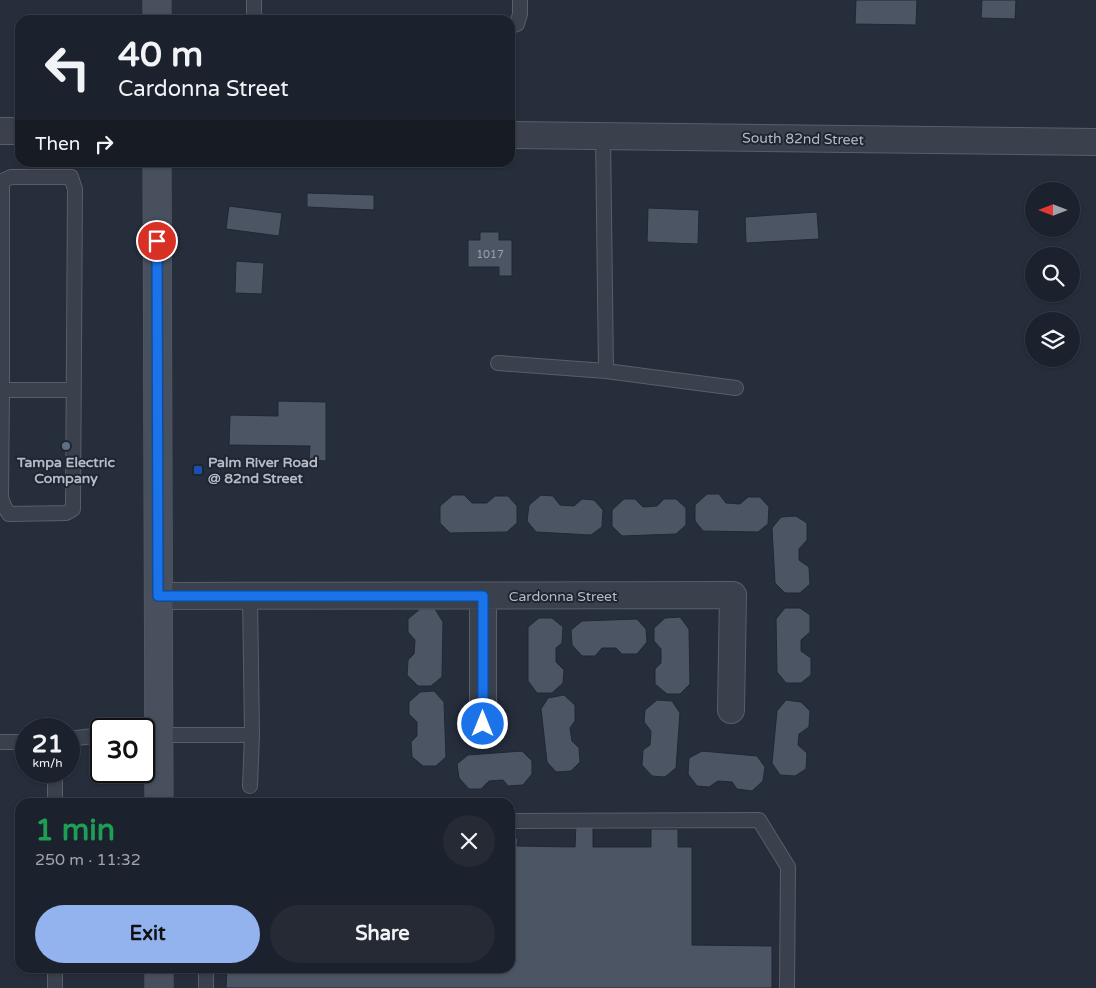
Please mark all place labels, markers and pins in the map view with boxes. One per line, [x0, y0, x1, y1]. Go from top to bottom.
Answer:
pin [136, 220, 178, 262]
marker: Tampa Electric Company [60, 440, 72, 452]
place label: Tampa Electric Company [16, 454, 115, 487]
place label: Palm River Road @ 82nd Street [208, 454, 318, 487]
marker: Palm River Road @ 82nd Street [192, 464, 204, 476]

